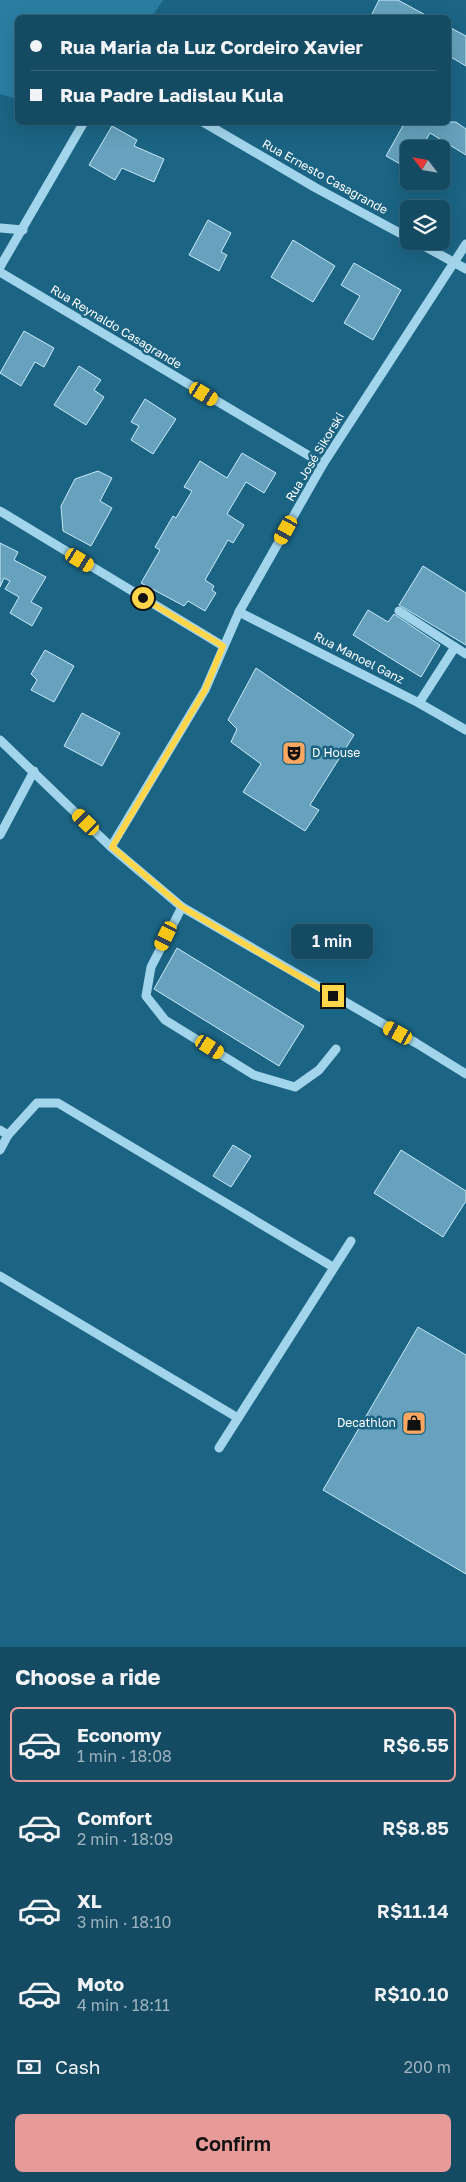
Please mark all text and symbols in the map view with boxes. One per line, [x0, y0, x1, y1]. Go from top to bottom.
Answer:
text: Rua Maria da Luz Cordeiro Xavier [60, 35, 363, 58]
text: Rua Padre Ladislau Kula [60, 83, 283, 106]
street label: Rua Ernesto Casagrande [260, 136, 391, 217]
north arrow [400, 140, 450, 190]
map controls [400, 140, 450, 250]
button: layers [400, 200, 450, 250]
street label: Rua Reynaldo Casagrande [48, 281, 185, 372]
car [187, 380, 220, 408]
street label: Rua José Sikorski [282, 410, 347, 504]
car [272, 513, 299, 547]
car [63, 546, 96, 574]
route start [132, 587, 154, 609]
street label: Rua Manoel Ganz [312, 628, 407, 687]
theatre icon: D House [281, 740, 307, 766]
place label: D House [312, 745, 360, 760]
car [69, 806, 102, 838]
car [152, 919, 179, 953]
callout: 1 min [292, 924, 374, 958]
text: 1 min [312, 931, 352, 951]
route end [322, 985, 344, 1007]
car [381, 1019, 414, 1047]
car [193, 1033, 226, 1061]
shop icon: Decathlon [401, 1410, 427, 1436]
place label: Decathlon [337, 1415, 396, 1430]
text: Choose a ride [15, 1663, 161, 1690]
icon: car [17, 1722, 62, 1767]
text: Economy [77, 1723, 162, 1746]
text: R$6.55 [383, 1733, 449, 1756]
text: 1 min · 18:08 [77, 1746, 172, 1766]
icon: car [17, 1805, 62, 1850]
text: Comfort [77, 1806, 152, 1829]
text: R$8.85 [382, 1816, 449, 1839]
text: 2 min · 18:09 [77, 1829, 173, 1849]
icon: car [17, 1888, 62, 1933]
text: XL [77, 1889, 102, 1912]
text: R$11.14 [377, 1899, 449, 1922]
text: 3 min · 18:10 [77, 1912, 171, 1932]
icon: car [17, 1971, 62, 2016]
text: Moto [77, 1972, 124, 1995]
text: R$10.10 [374, 1982, 449, 2005]
text: 4 min · 18:11 [77, 1995, 170, 2015]
icon: cash [15, 2053, 43, 2081]
text: Cash [55, 2055, 100, 2078]
text: 200 m [404, 2057, 451, 2077]
button: Confirm [15, 2114, 451, 2172]

